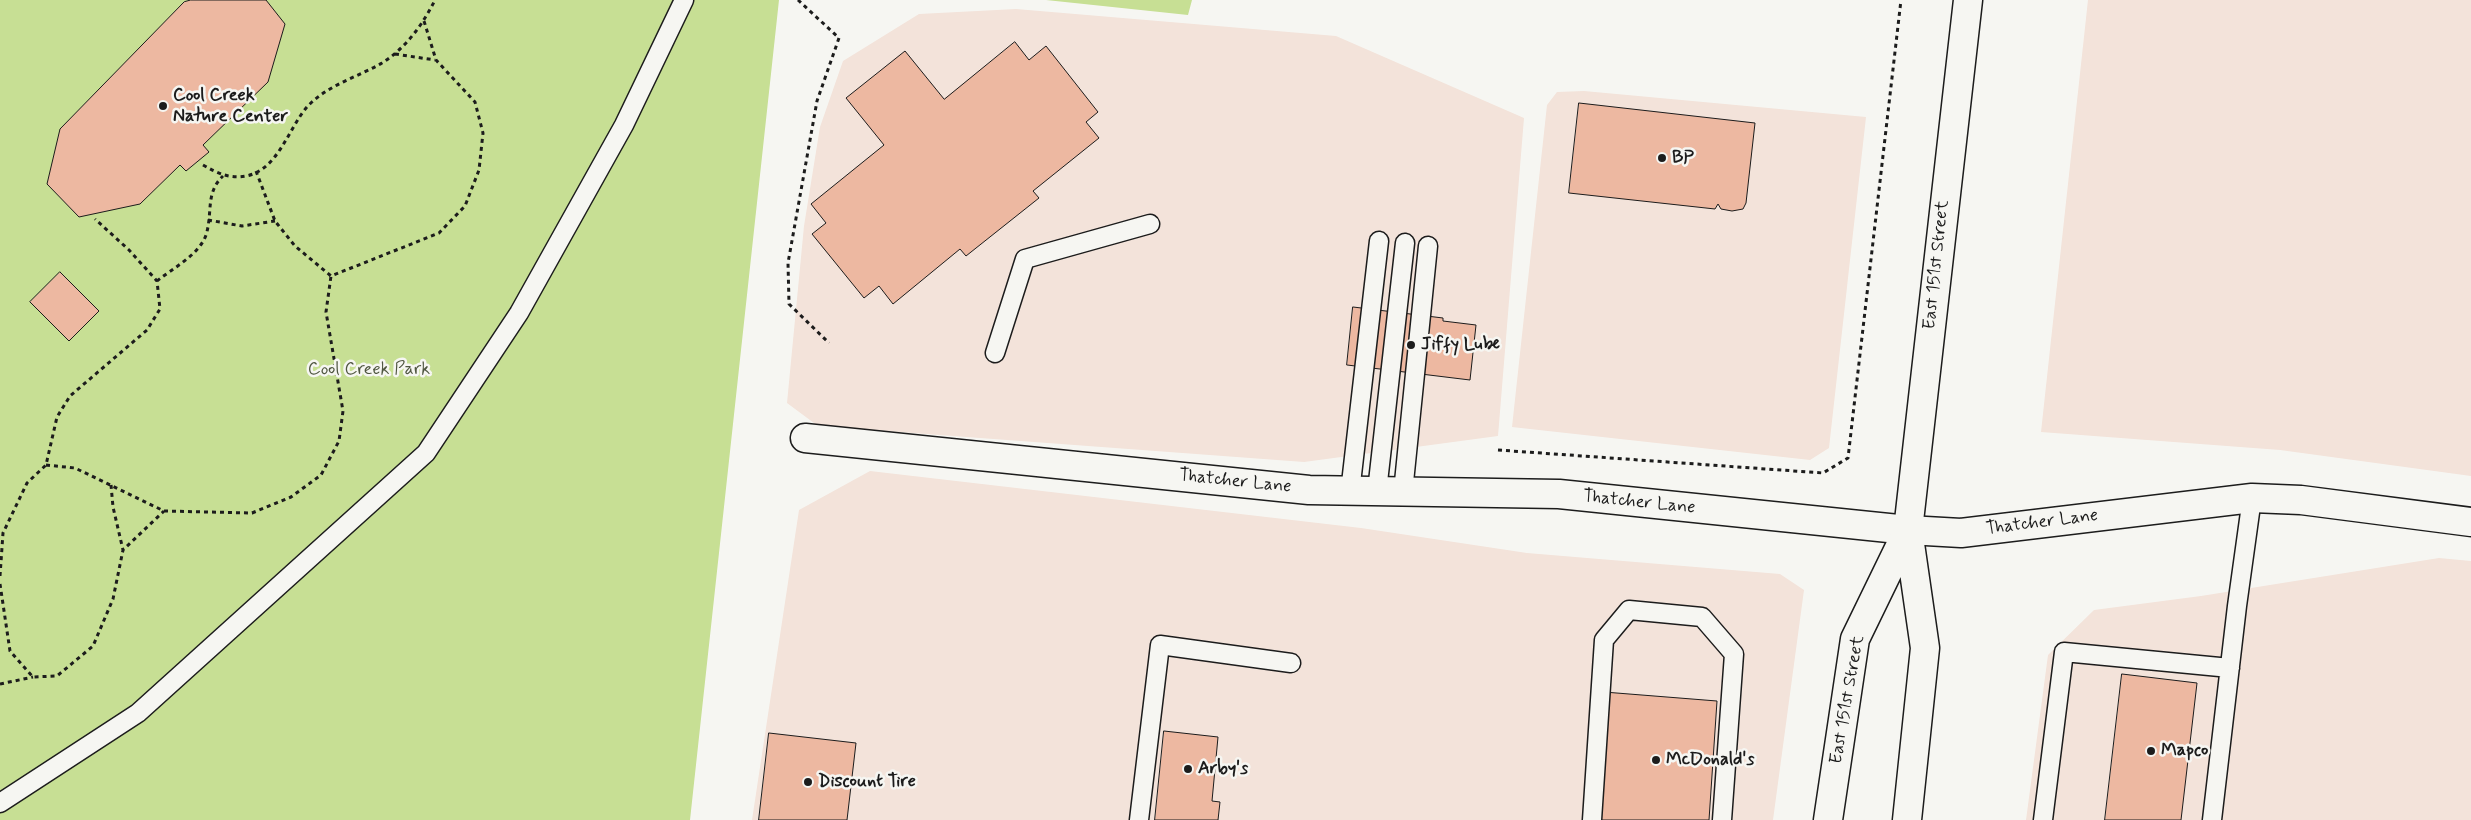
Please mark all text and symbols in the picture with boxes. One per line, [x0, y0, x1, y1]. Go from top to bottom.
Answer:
place label: Cool Creek Nature Center [173, 85, 288, 128]
marker: Cool Creek Nature Center [157, 100, 169, 112]
place label: BP [1672, 147, 1694, 169]
marker: BP [1656, 152, 1668, 164]
street label: East 151st Street [1919, 199, 1955, 331]
place label: Jiffy Lube [1421, 334, 1500, 356]
marker: Jiffy Lube [1405, 339, 1417, 351]
park label: Cool Creek Park [308, 359, 430, 381]
street label: Thatcher Lane [1178, 465, 1292, 499]
street label: Thatcher Lane [1582, 486, 1696, 520]
street label: Thatcher Lane [1985, 505, 2099, 541]
street label: East 151st Street [1826, 634, 1870, 766]
place label: Mapco [2161, 740, 2208, 762]
marker: Mapco [2145, 745, 2157, 757]
place label: McDonald's [1666, 749, 1754, 771]
marker: McDonald's [1650, 754, 1662, 766]
place label: Arby's [1198, 758, 1248, 780]
marker: Arby's [1182, 763, 1194, 775]
place label: Discount Tire [818, 771, 916, 793]
marker: Discount Tire [802, 776, 814, 788]

